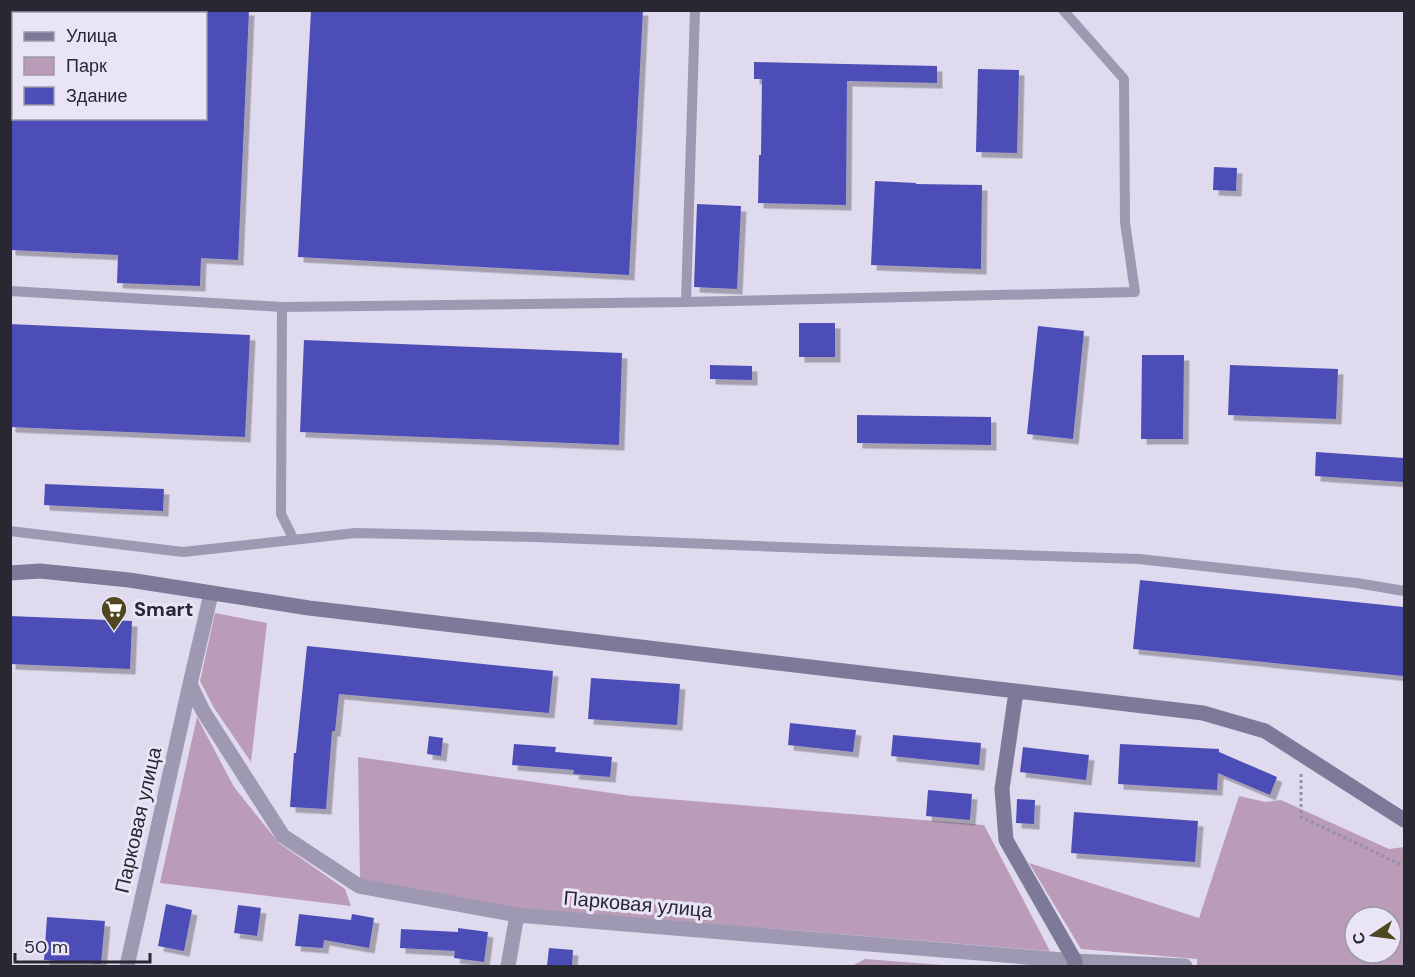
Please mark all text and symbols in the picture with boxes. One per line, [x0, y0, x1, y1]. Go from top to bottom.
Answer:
legend [12, 12, 207, 120]
text: Улица [66, 24, 118, 48]
text: Парк [66, 54, 107, 78]
text: Здание [66, 84, 127, 108]
supermarket icon: Smart [99, 594, 129, 632]
place label: Smart [134, 596, 193, 622]
street label: Парковая улица [109, 743, 168, 896]
street label: Парковая улица [562, 885, 714, 924]
north arrow [1343, 905, 1403, 965]
scale bar [15, 926, 150, 964]
text: С [1347, 930, 1370, 946]
text: 50 m [24, 935, 68, 959]

